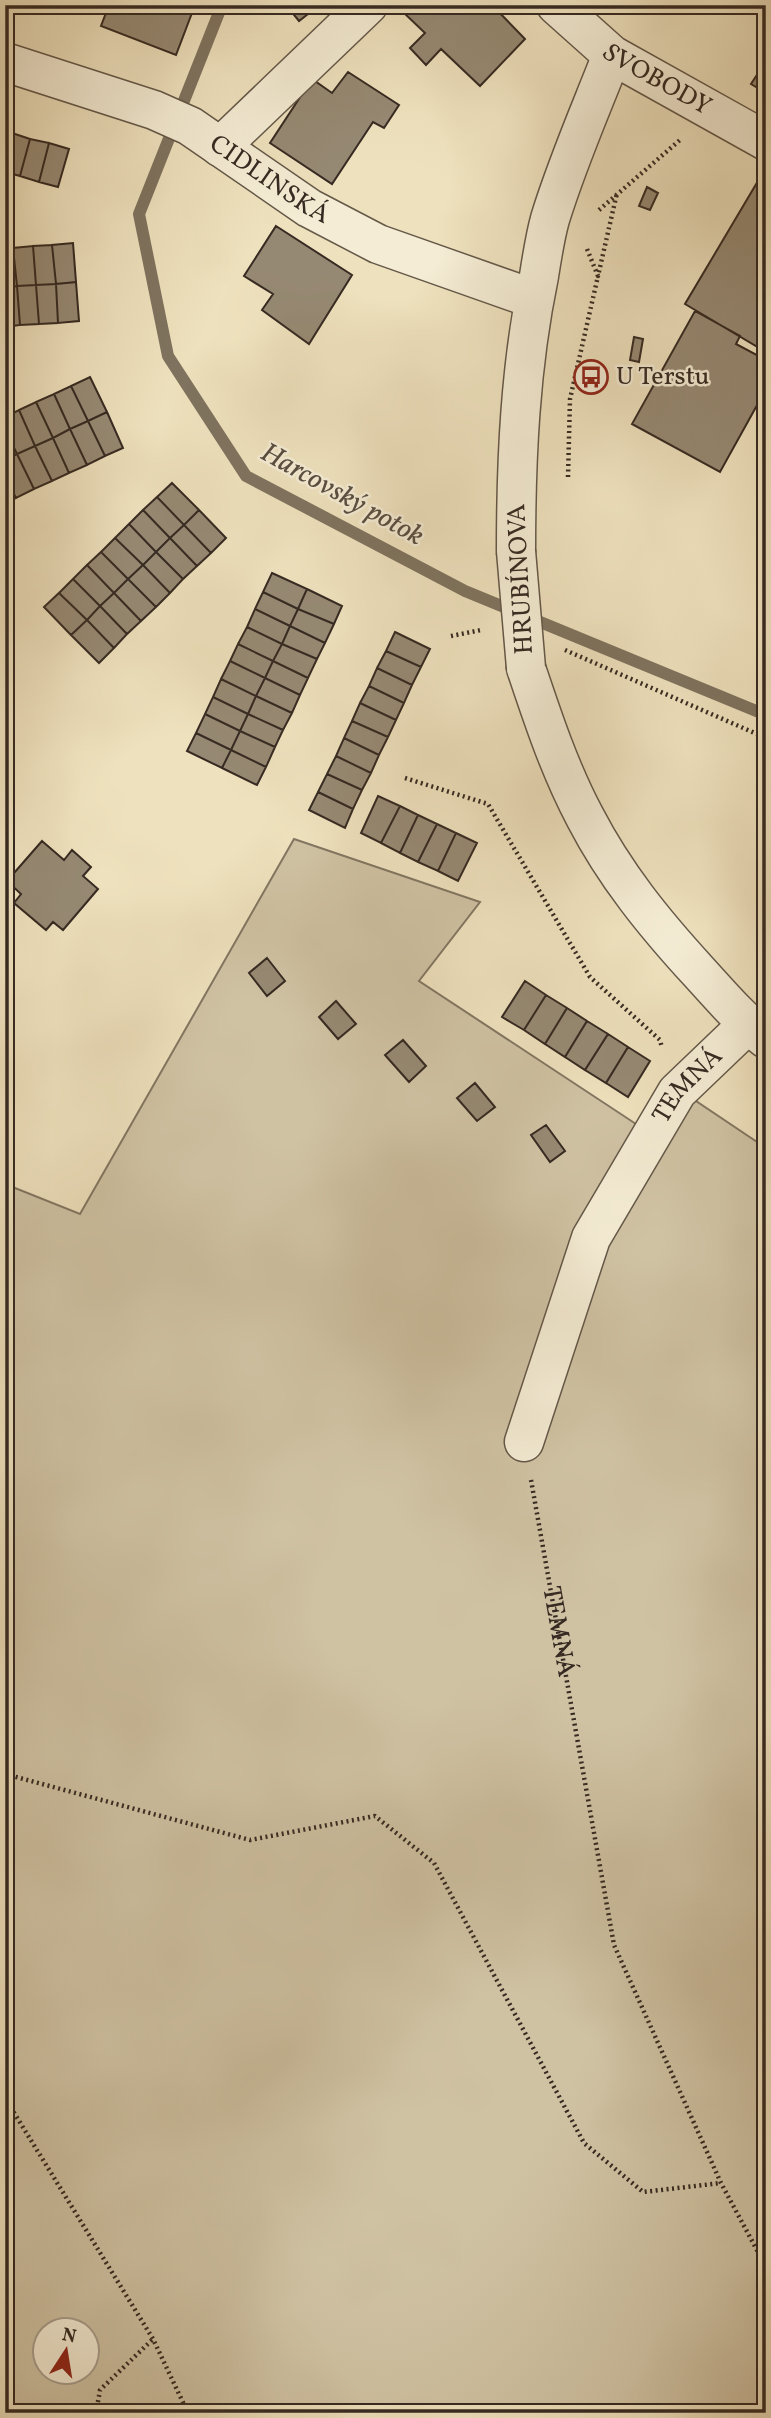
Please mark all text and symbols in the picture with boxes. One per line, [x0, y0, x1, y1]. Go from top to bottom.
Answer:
street label: SVOBODY [593, 36, 718, 125]
street label: CIDLINSKÁ [202, 126, 336, 234]
bus stop icon: U Terstu [572, 358, 610, 396]
place label: U Terstu [616, 359, 710, 395]
water label: Harcovský potok [253, 434, 431, 556]
street label: HRUBÍNOVA [499, 503, 543, 655]
street label: TEMNÁ [644, 1039, 731, 1130]
street label: TEMNÁ [532, 1583, 584, 1680]
north arrow [32, 2316, 102, 2386]
text: N [60, 2322, 79, 2351]

